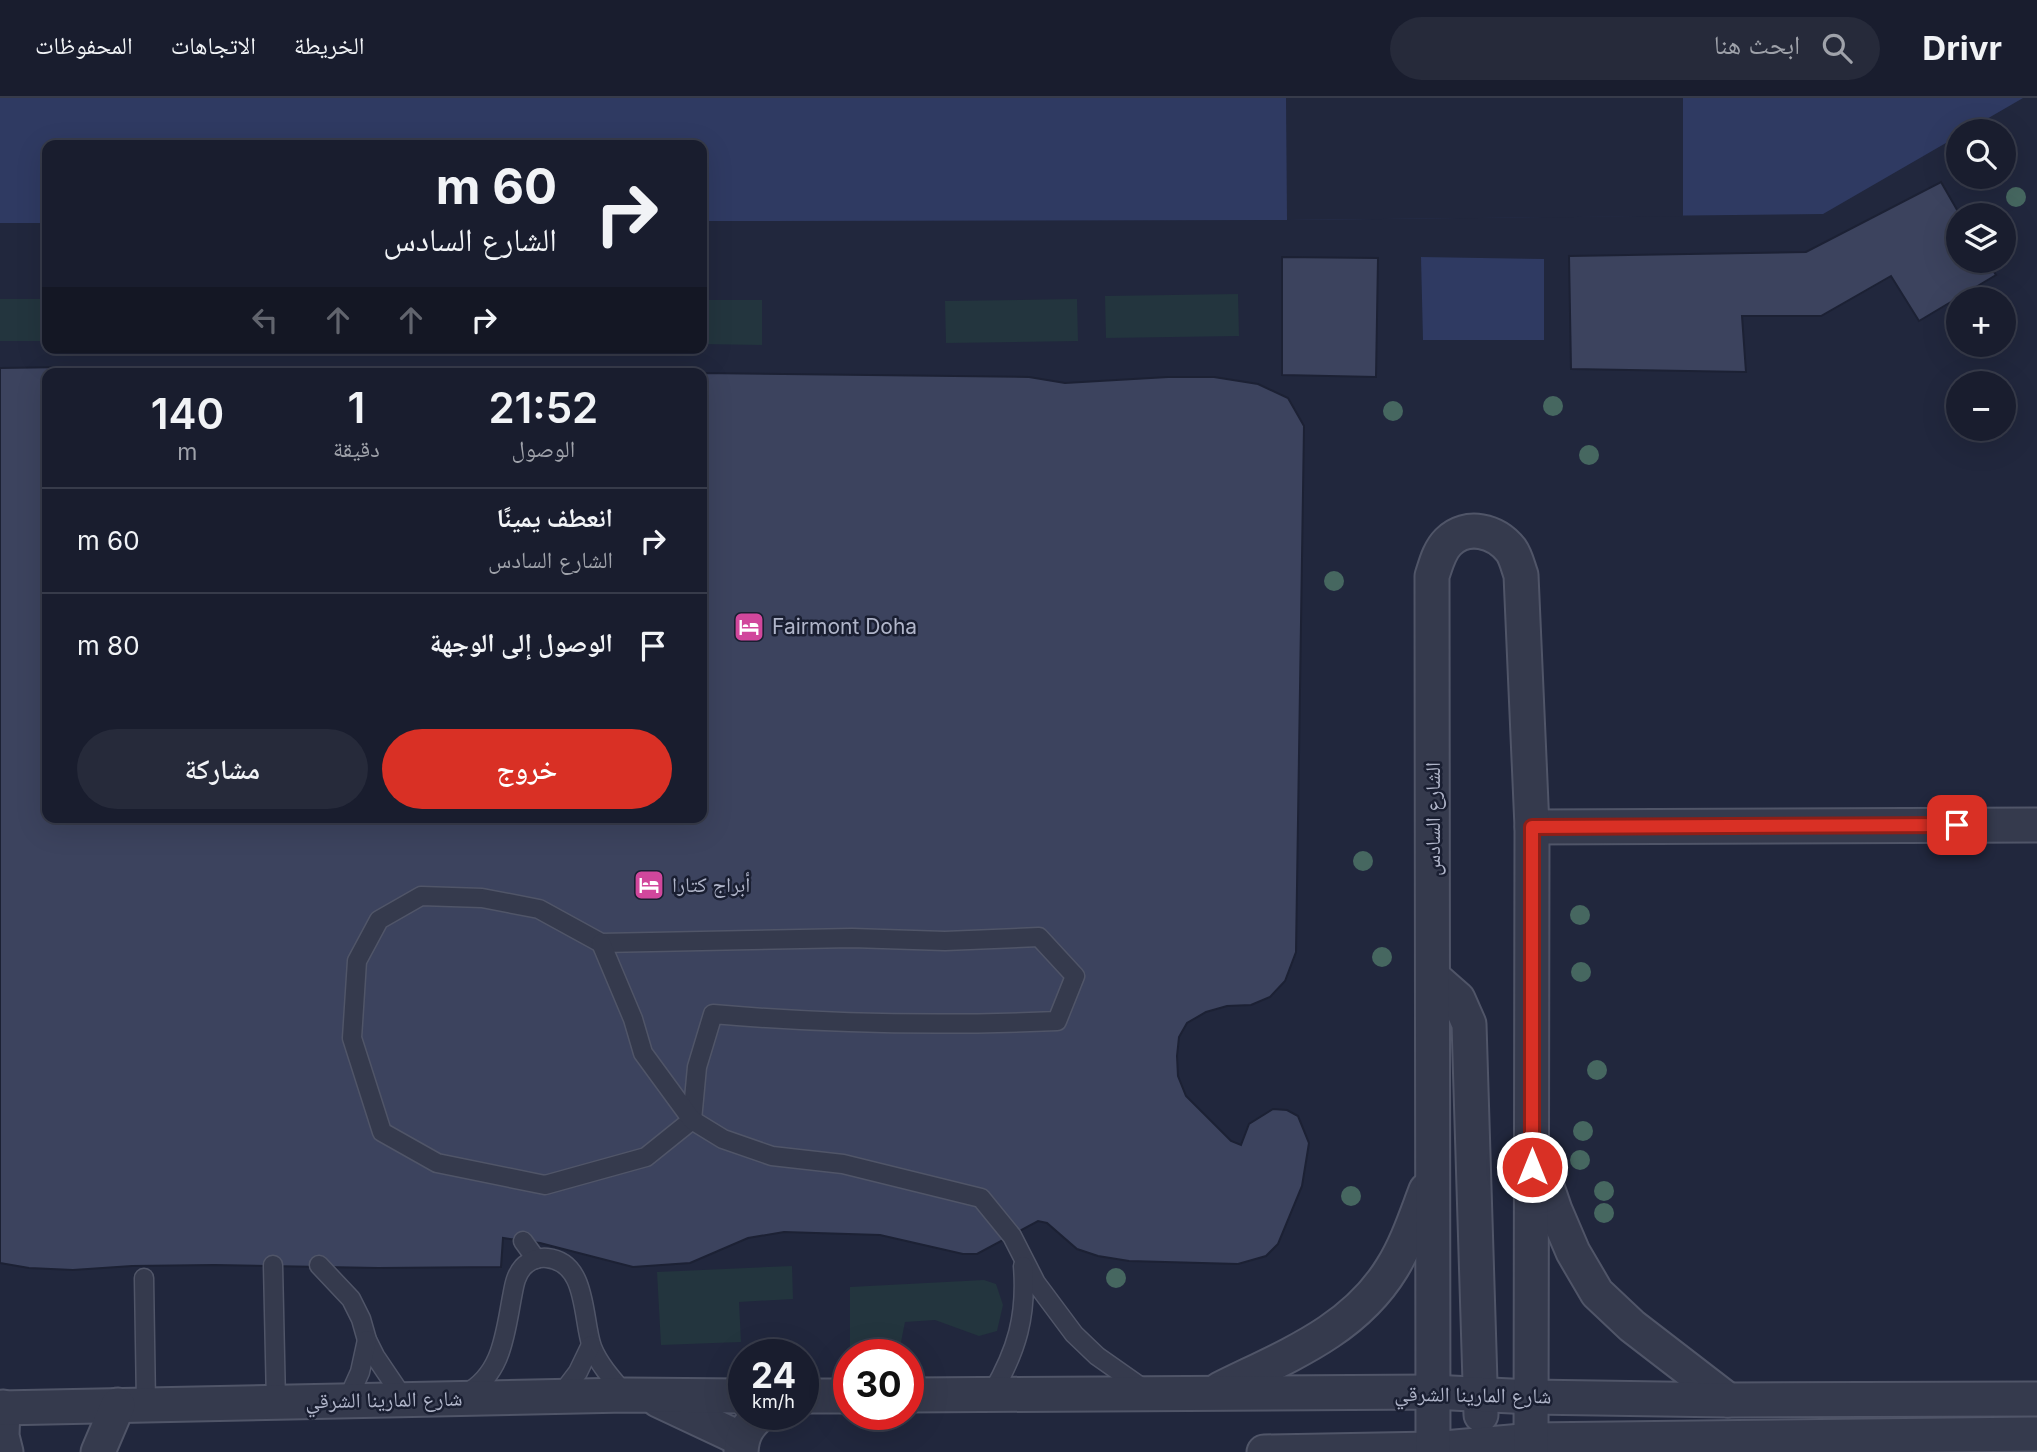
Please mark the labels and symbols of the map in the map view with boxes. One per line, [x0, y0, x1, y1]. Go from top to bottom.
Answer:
hotel icon: Fairmont Doha [732, 610, 766, 644]
place label: Fairmont Doha [772, 614, 917, 639]
street label: الشارع السادس [1420, 762, 1446, 876]
pin [1927, 795, 1987, 855]
hotel icon: أبراج كتارا [632, 868, 666, 902]
place label: أبراج كتارا [672, 872, 750, 898]
position arrow [1495, 1130, 1569, 1204]
speed limit sign: 30 [833, 1339, 924, 1430]
street label: شارع المارينا الشرقي [1394, 1381, 1552, 1413]
street label: شارع المارينا الشرقي [305, 1386, 463, 1418]

